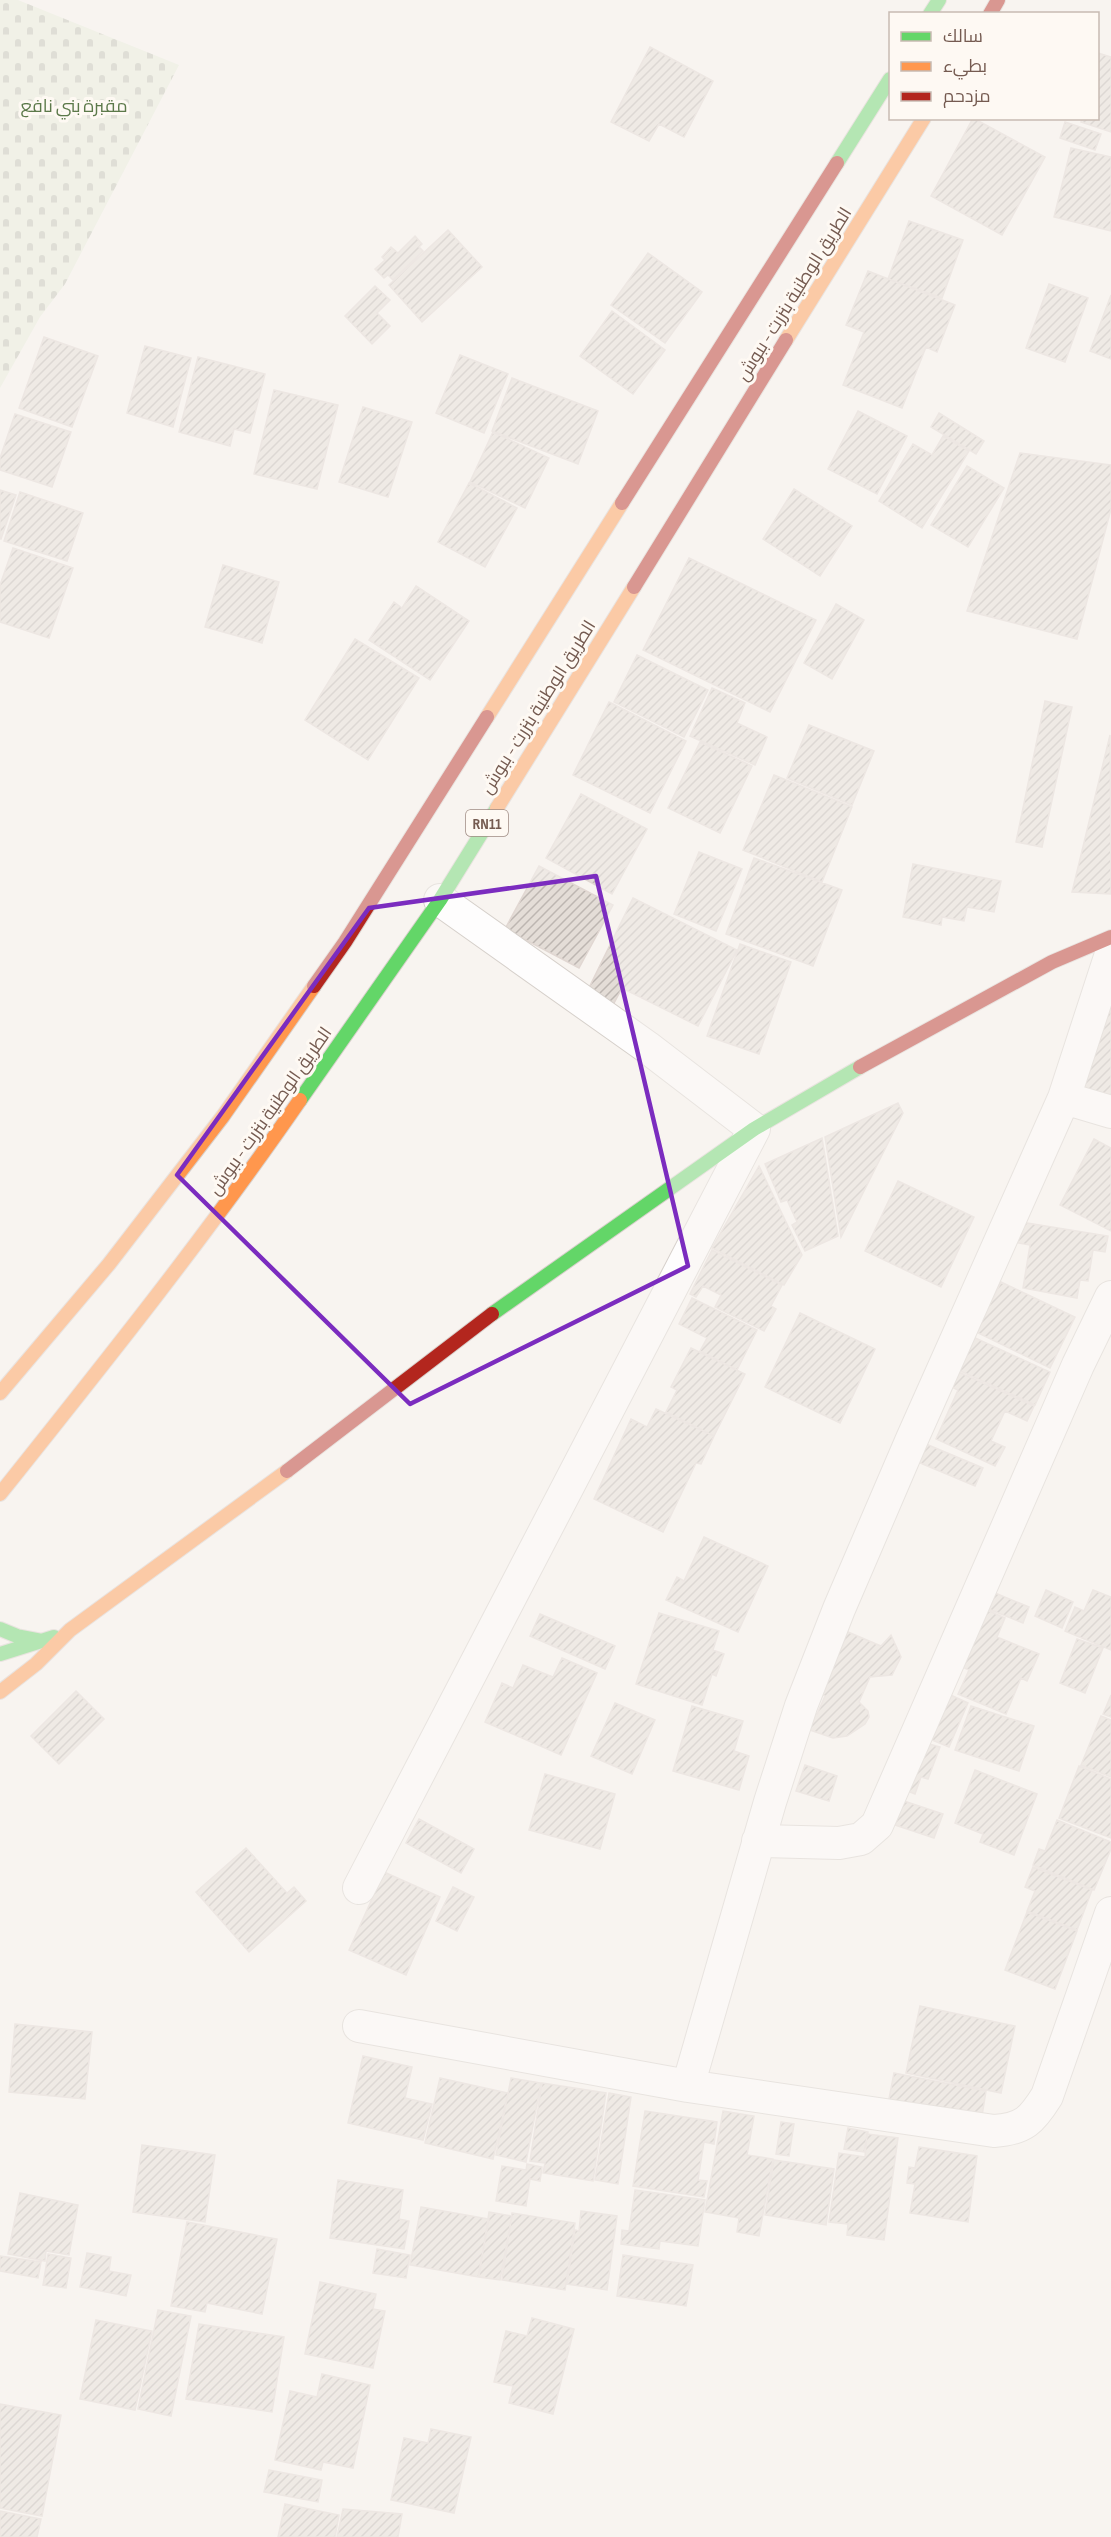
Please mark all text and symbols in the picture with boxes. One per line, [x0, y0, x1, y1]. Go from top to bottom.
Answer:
legend [889, 12, 1099, 120]
text: سالك [943, 26, 983, 47]
text: بطيء [943, 56, 987, 80]
text: مزدحم [943, 86, 991, 108]
park label: مقبرة بني نافع [20, 96, 128, 120]
street label: الطريق الوطنية بنزرت - ببوش [732, 204, 857, 385]
street label: الطريق الوطنية بنزرت - ببوش [476, 617, 601, 798]
road number: RN11 [466, 810, 508, 836]
street label: الطريق الوطنية بنزرت - ببوش [204, 1023, 337, 1200]

